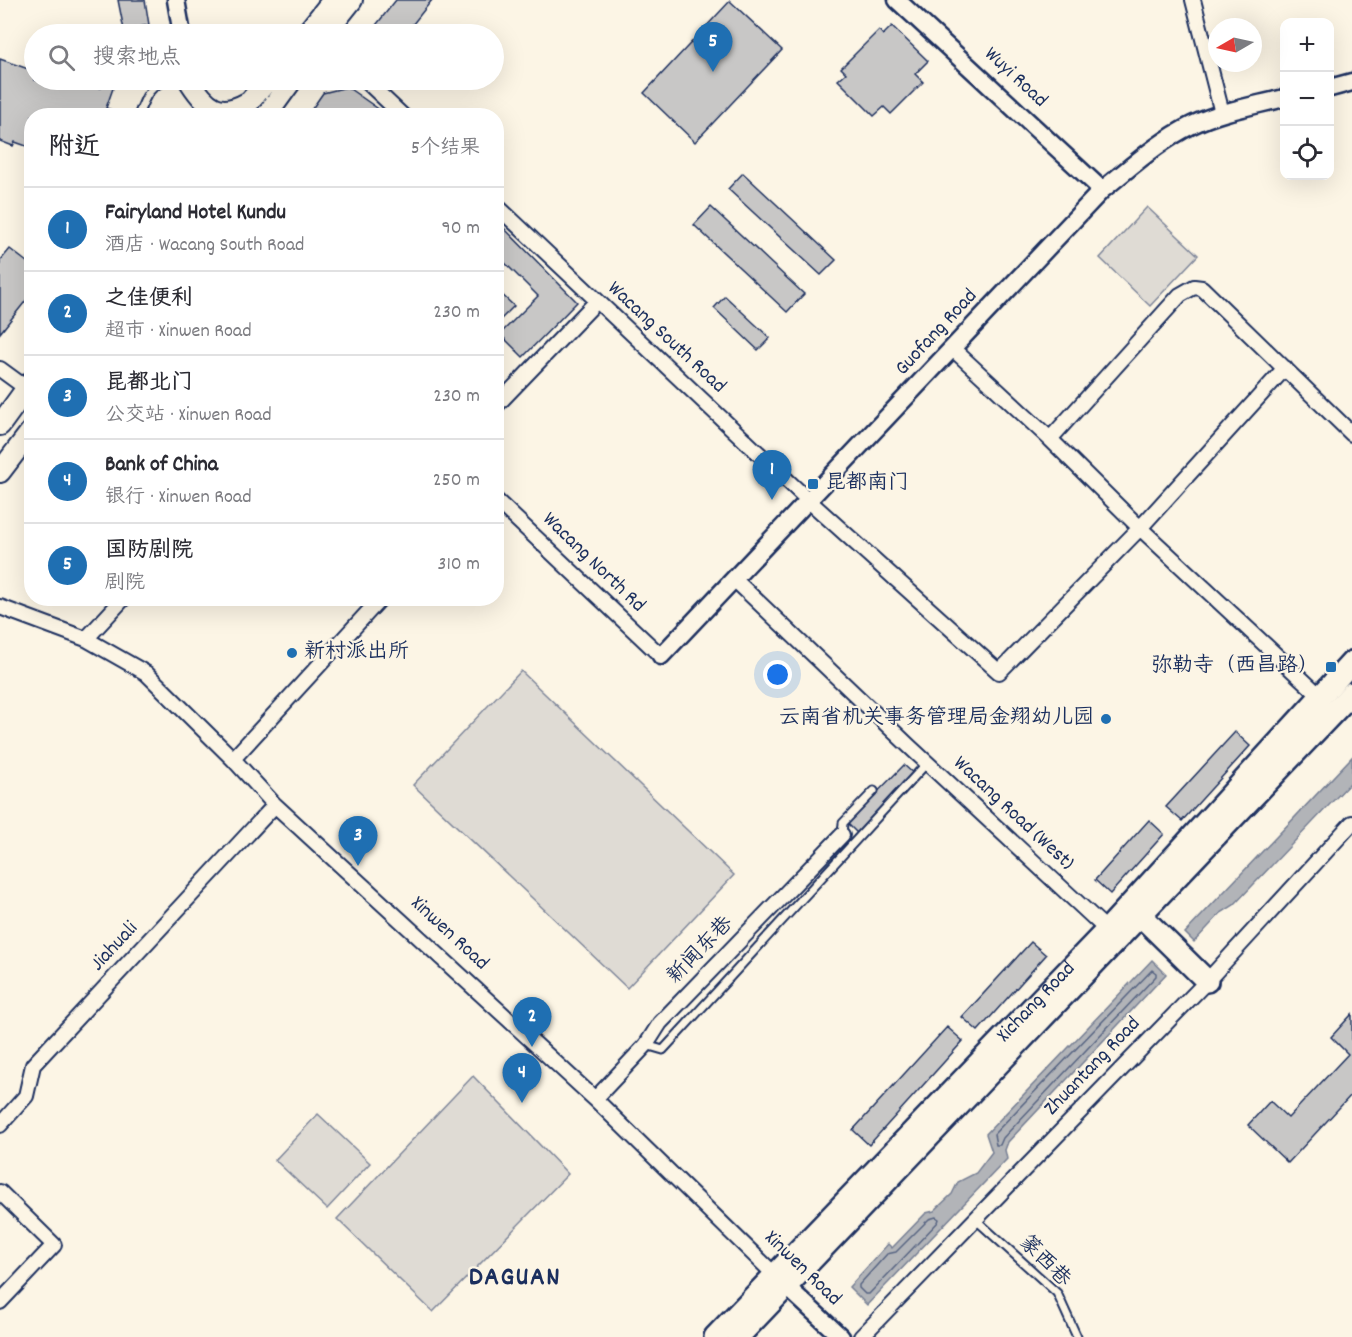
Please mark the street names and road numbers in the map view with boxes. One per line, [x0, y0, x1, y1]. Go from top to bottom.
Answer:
street label: Wuyi Road [976, 41, 1054, 115]
street label: Wacang South Road [600, 275, 732, 401]
street label: Guofang Road [889, 283, 985, 383]
street label: Wacang North Rd [535, 506, 651, 620]
street label: Wacang Road (West) [946, 750, 1080, 878]
street label: Xinwen Road [403, 890, 495, 978]
street label: 新闻东巷 [661, 910, 741, 992]
street label: Jiahuali [84, 915, 146, 979]
street label: Xichang Road [991, 956, 1083, 1050]
street label: Zhuantang Road [1038, 1011, 1148, 1123]
street label: Xinwen Road [757, 1224, 847, 1314]
street label: 篆西巷 [1011, 1229, 1077, 1295]

